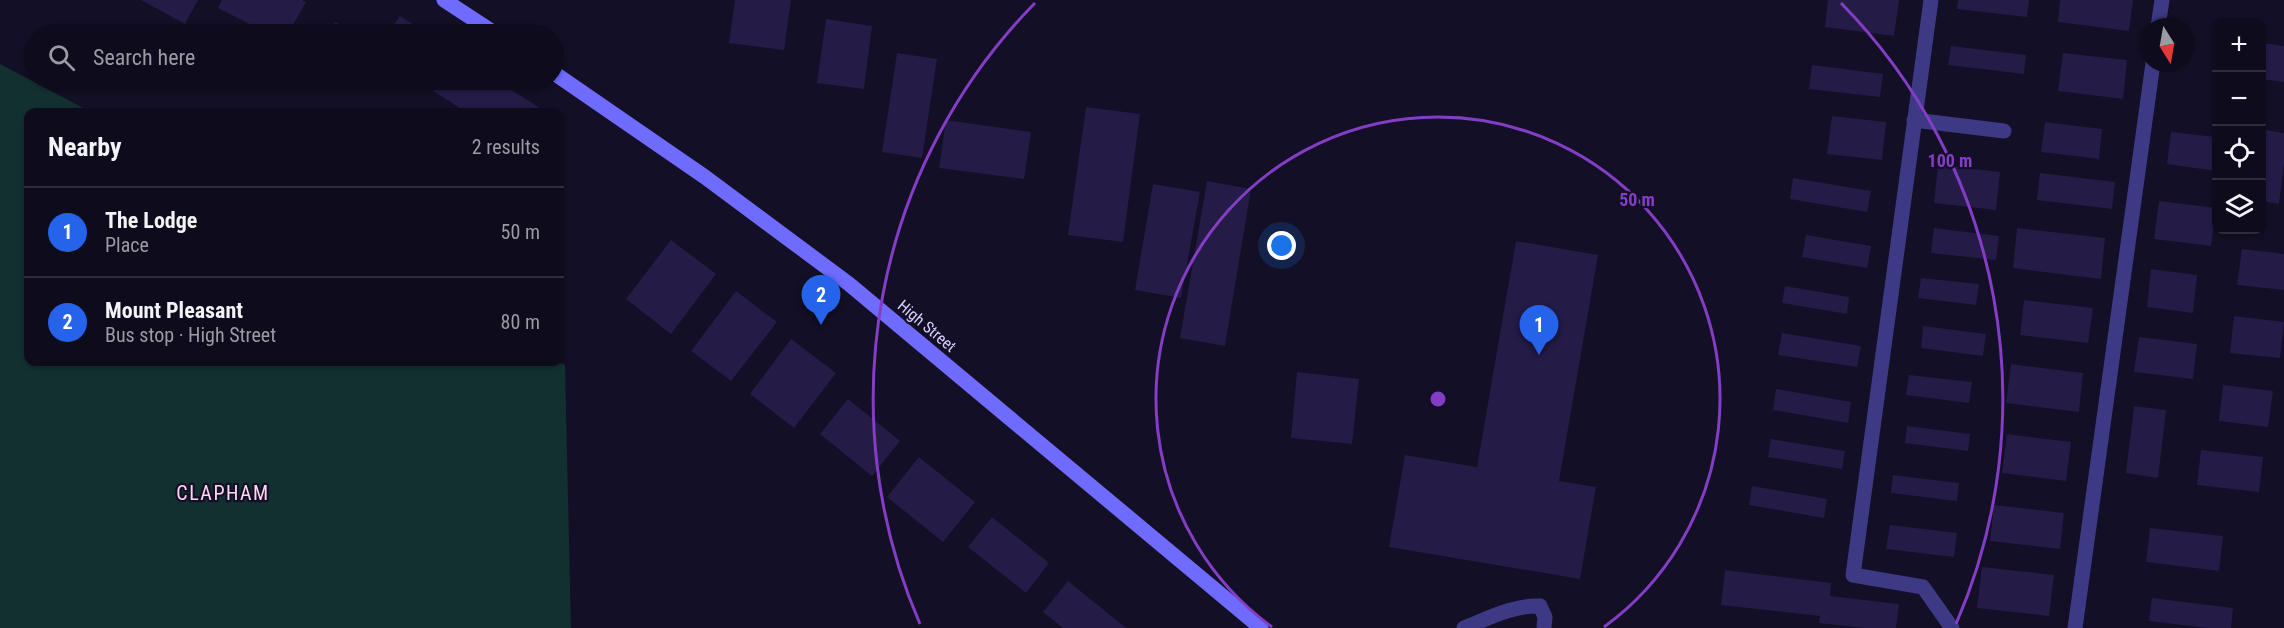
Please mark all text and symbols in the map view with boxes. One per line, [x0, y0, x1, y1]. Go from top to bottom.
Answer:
north arrow [2140, 18, 2194, 72]
map controls [2212, 18, 2266, 234]
button: + [2212, 18, 2266, 72]
search box [24, 24, 564, 90]
icon: search [45, 41, 78, 74]
text: Search here [93, 45, 195, 70]
button: − [2212, 72, 2266, 126]
button: locate [2212, 126, 2266, 180]
text: Nearby [48, 132, 122, 162]
text: 2 results [472, 135, 540, 159]
text: 100 m [1928, 150, 1972, 171]
button: layers [2212, 180, 2266, 234]
text: 50 m [1619, 189, 1655, 210]
text: The Lodge [105, 208, 197, 233]
text: 1 [62, 220, 73, 244]
text: 50 m [501, 220, 540, 244]
your location [1267, 231, 1296, 260]
text: Place [105, 233, 149, 257]
pin: 2 [802, 276, 840, 325]
street label: High Street [894, 296, 960, 356]
text: Mount Pleasant [105, 298, 243, 323]
pin: 1 [1520, 306, 1558, 355]
text: 2 [62, 310, 73, 334]
text: 80 m [501, 310, 540, 334]
text: Bus stop · High Street [105, 323, 276, 347]
centre of rings [1428, 389, 1448, 409]
district label: CLAPHAM [176, 481, 270, 505]

